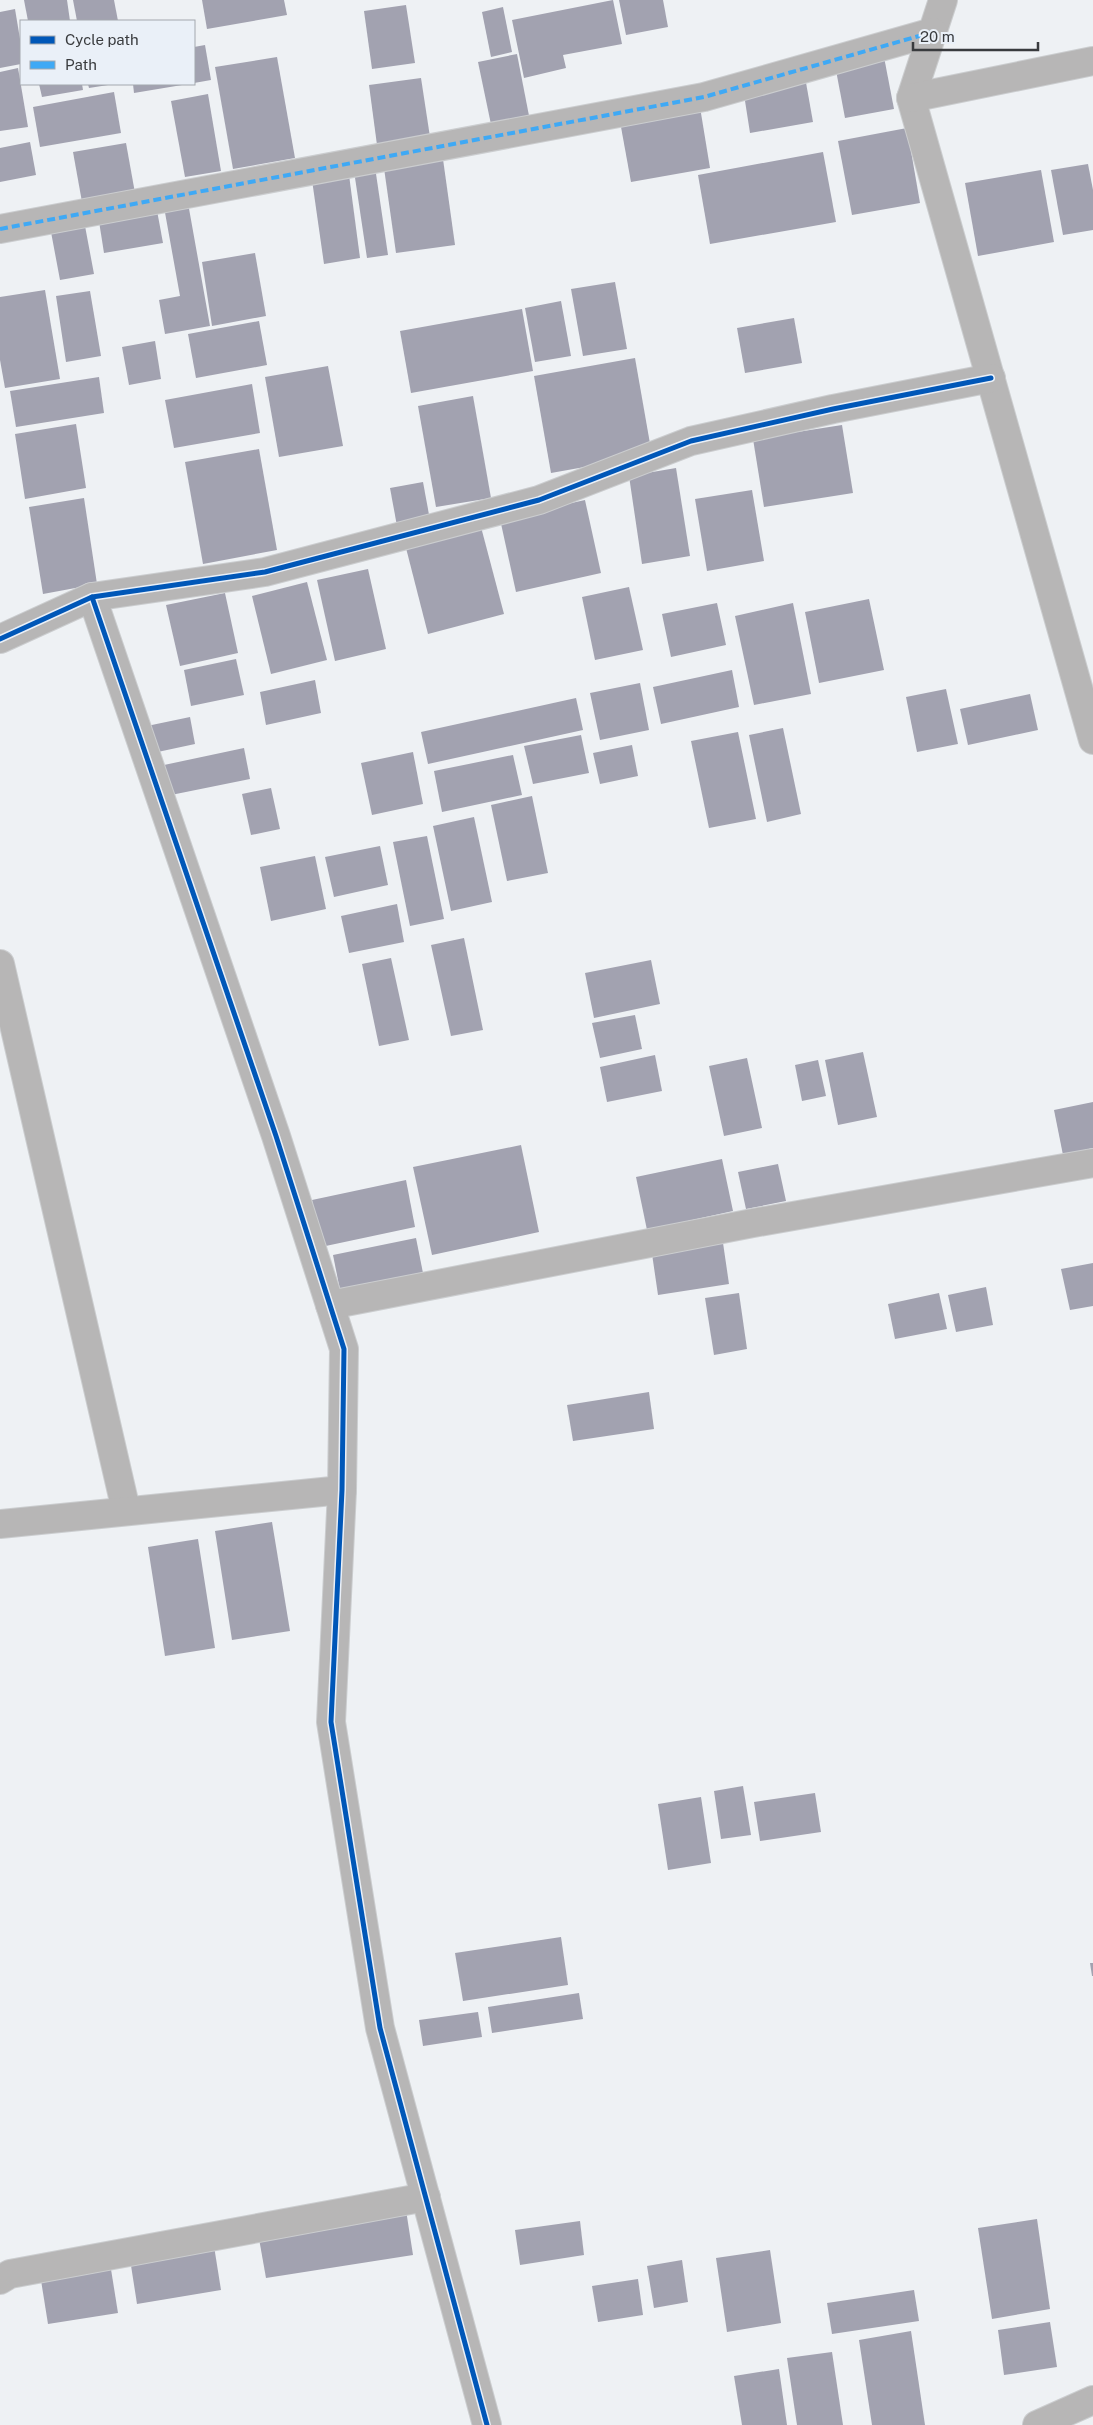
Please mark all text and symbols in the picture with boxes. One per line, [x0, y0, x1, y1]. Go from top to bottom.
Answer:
legend [20, 20, 195, 85]
scale bar [913, 20, 1038, 52]
text: 20 m [920, 28, 955, 45]
text: Cycle path [65, 31, 139, 48]
text: Path [65, 56, 97, 73]

